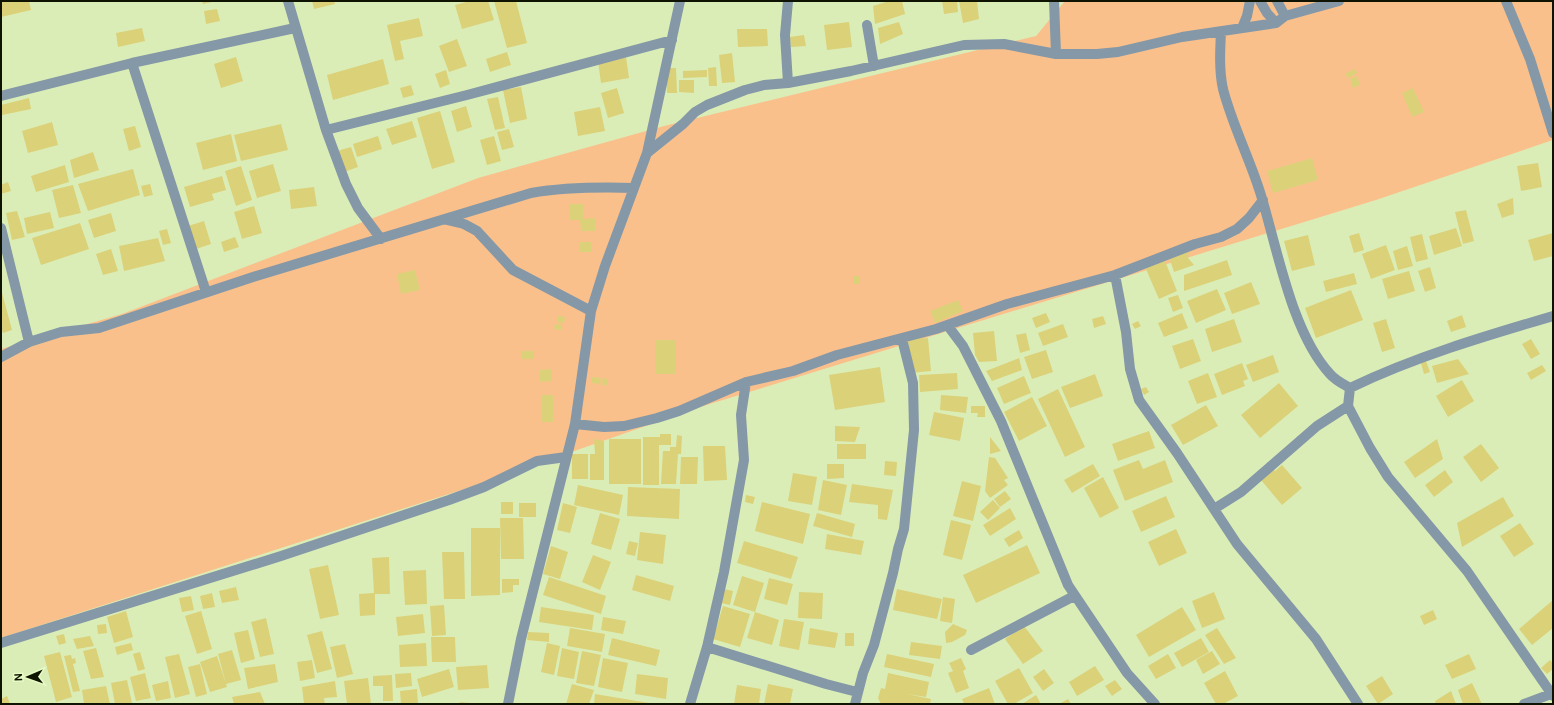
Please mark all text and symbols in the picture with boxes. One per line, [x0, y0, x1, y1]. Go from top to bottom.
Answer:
north arrow [8, 657, 48, 697]
text: N [11, 673, 25, 681]

